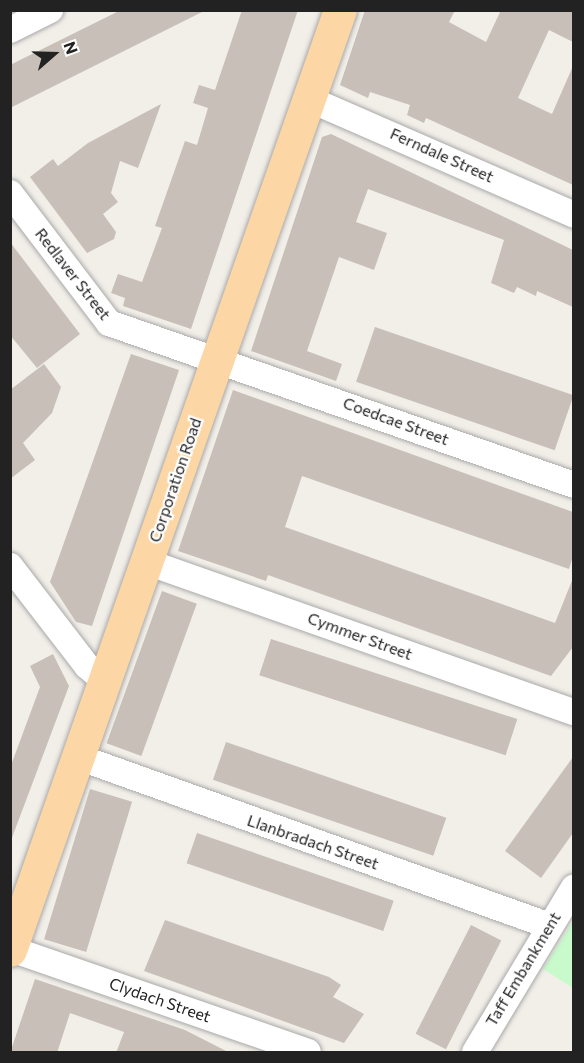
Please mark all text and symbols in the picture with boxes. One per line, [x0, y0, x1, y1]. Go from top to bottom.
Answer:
north arrow [24, 24, 84, 84]
text: N [60, 39, 82, 57]
street label: Ferndale Street [387, 124, 497, 186]
street label: Redlaver Street [31, 224, 115, 324]
street label: Coedcae Street [340, 393, 452, 449]
street label: Corporation Road [145, 415, 205, 545]
street label: Cymmer Street [305, 608, 415, 664]
street label: Llanbradach Street [245, 810, 381, 874]
street label: Taff Embankment [481, 908, 565, 1030]
street label: Clydach Street [107, 974, 213, 1026]

